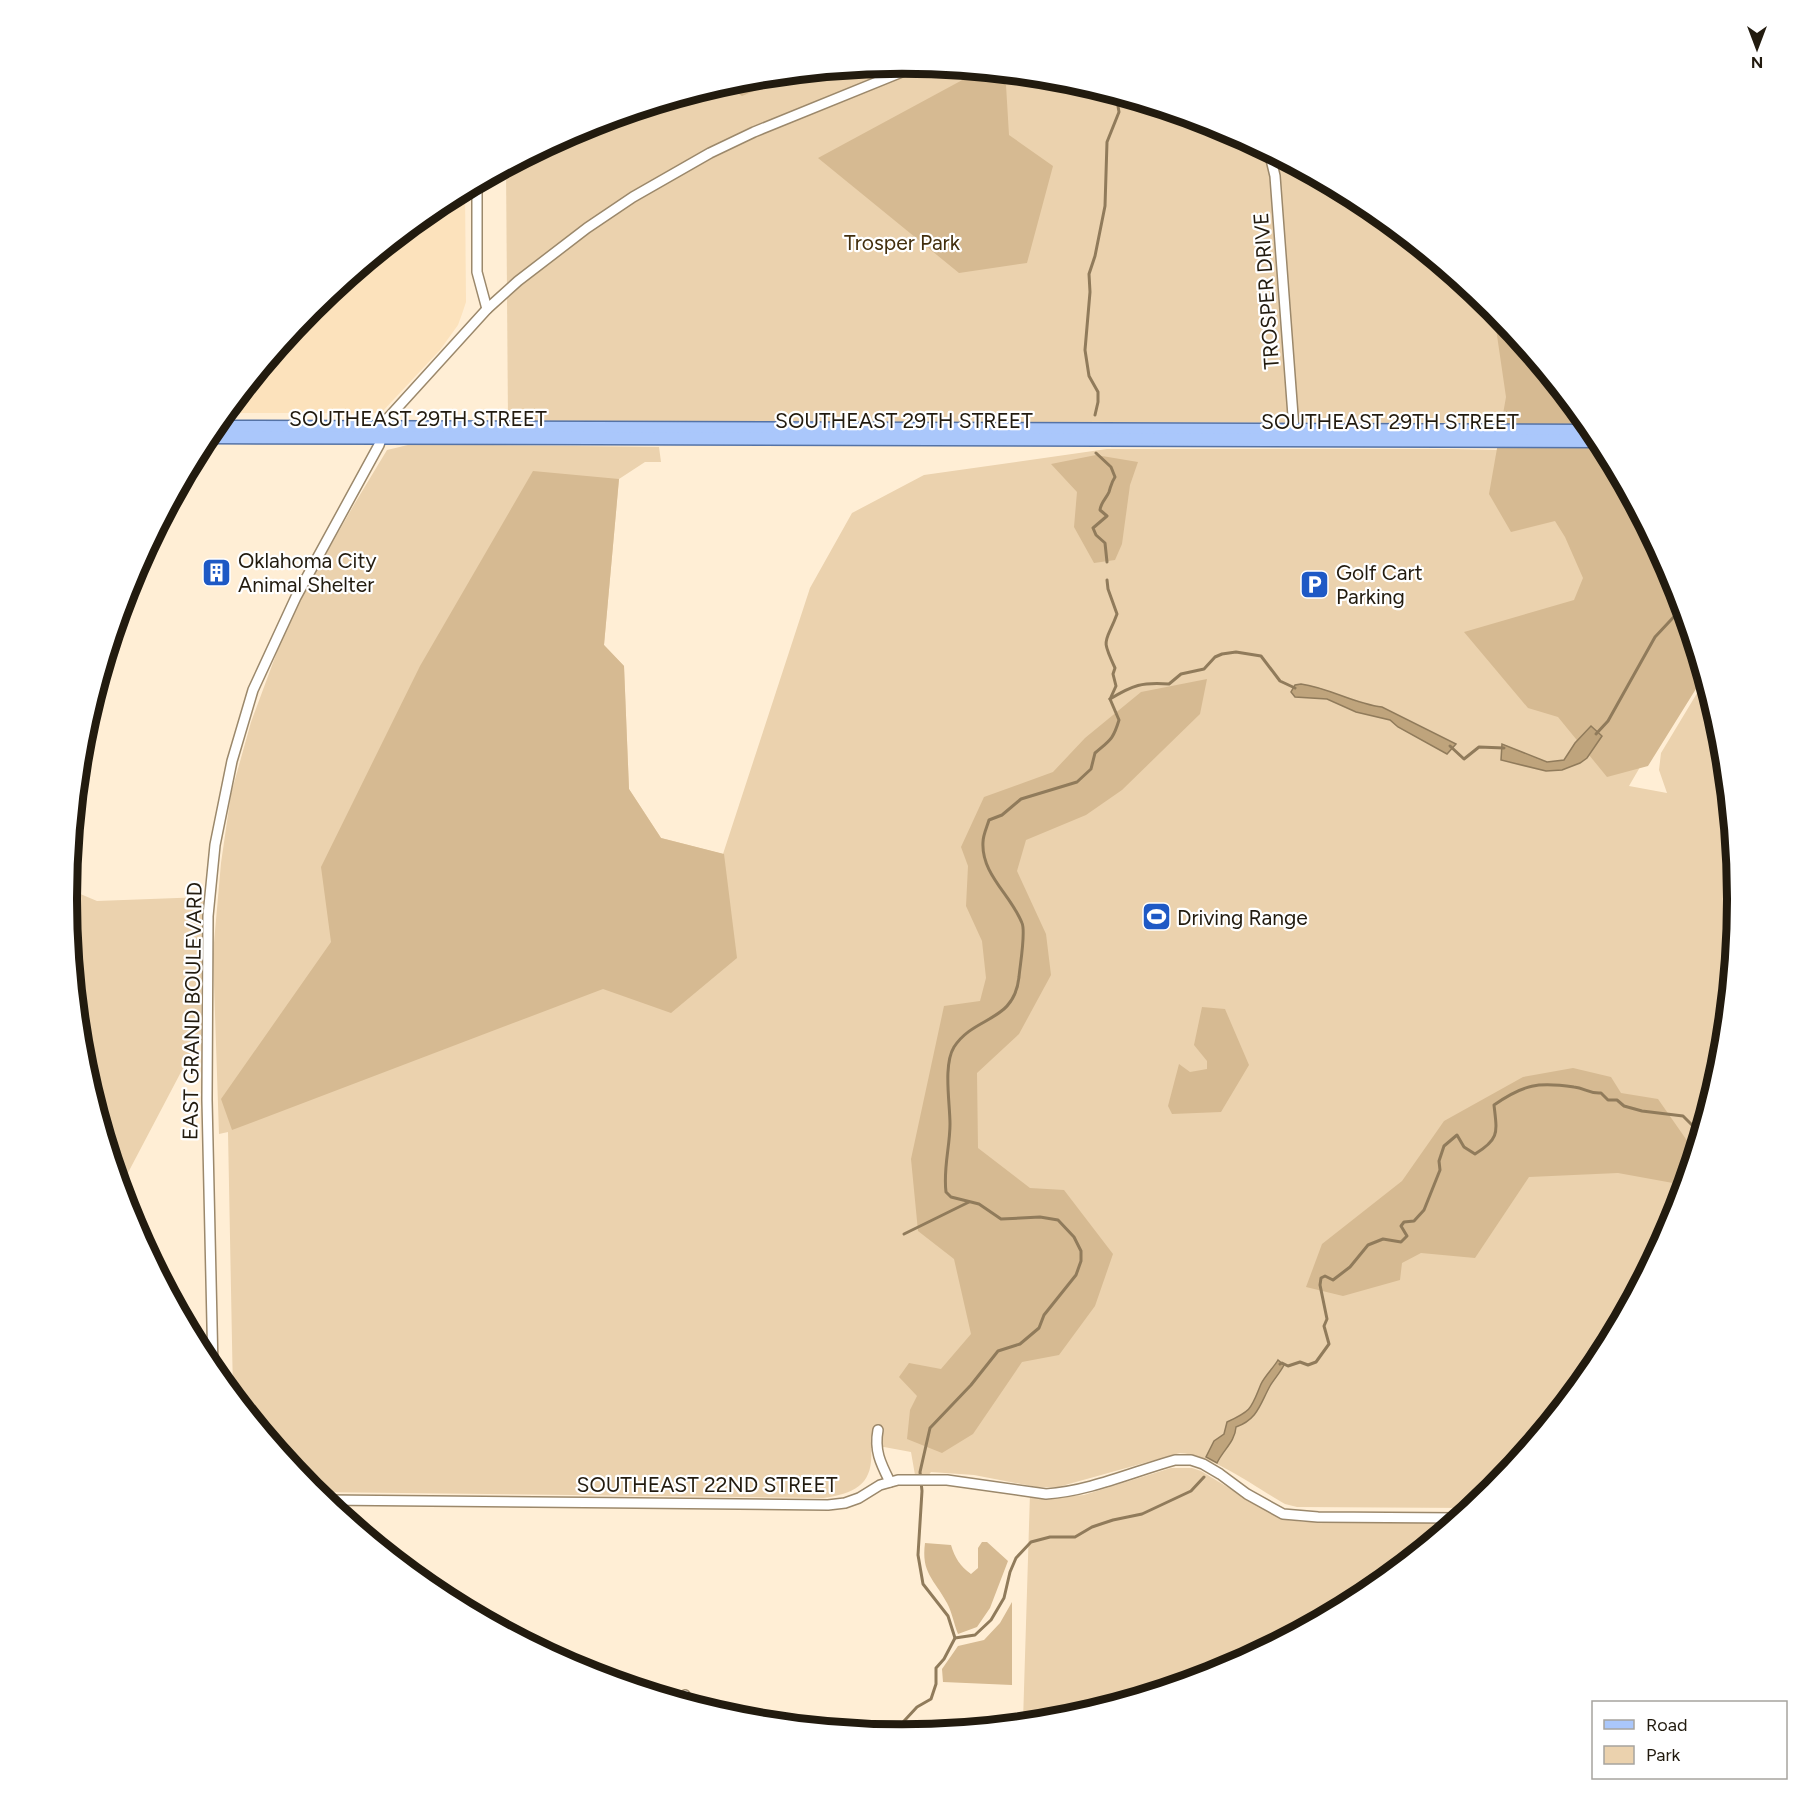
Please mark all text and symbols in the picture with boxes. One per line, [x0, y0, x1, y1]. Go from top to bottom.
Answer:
north arrow [1727, 18, 1787, 78]
text: N [1751, 53, 1763, 72]
street label: TROSPER DRIVE [1248, 212, 1284, 370]
park label: Trosper Park [844, 230, 961, 255]
street label: SOUTHEAST 29TH STREET [289, 406, 547, 431]
street label: SOUTHEAST 29TH STREET [775, 408, 1033, 433]
street label: SOUTHEAST 29TH STREET [1261, 409, 1519, 434]
place label: Oklahoma City Animal Shelter [238, 548, 376, 597]
building icon: Oklahoma City Animal Shelter [201, 556, 233, 588]
place label: Golf Cart Parking [1336, 560, 1423, 609]
parking icon: Golf Cart Parking [1299, 568, 1331, 600]
street label: EAST GRAND BOULEVARD [177, 882, 207, 1140]
sports icon: Driving Range [1140, 901, 1172, 933]
place label: Driving Range [1177, 905, 1308, 930]
street label: SOUTHEAST 22ND STREET [577, 1472, 838, 1497]
legend [1592, 1701, 1787, 1779]
text: Road [1646, 1714, 1687, 1736]
text: Park [1646, 1744, 1681, 1766]

